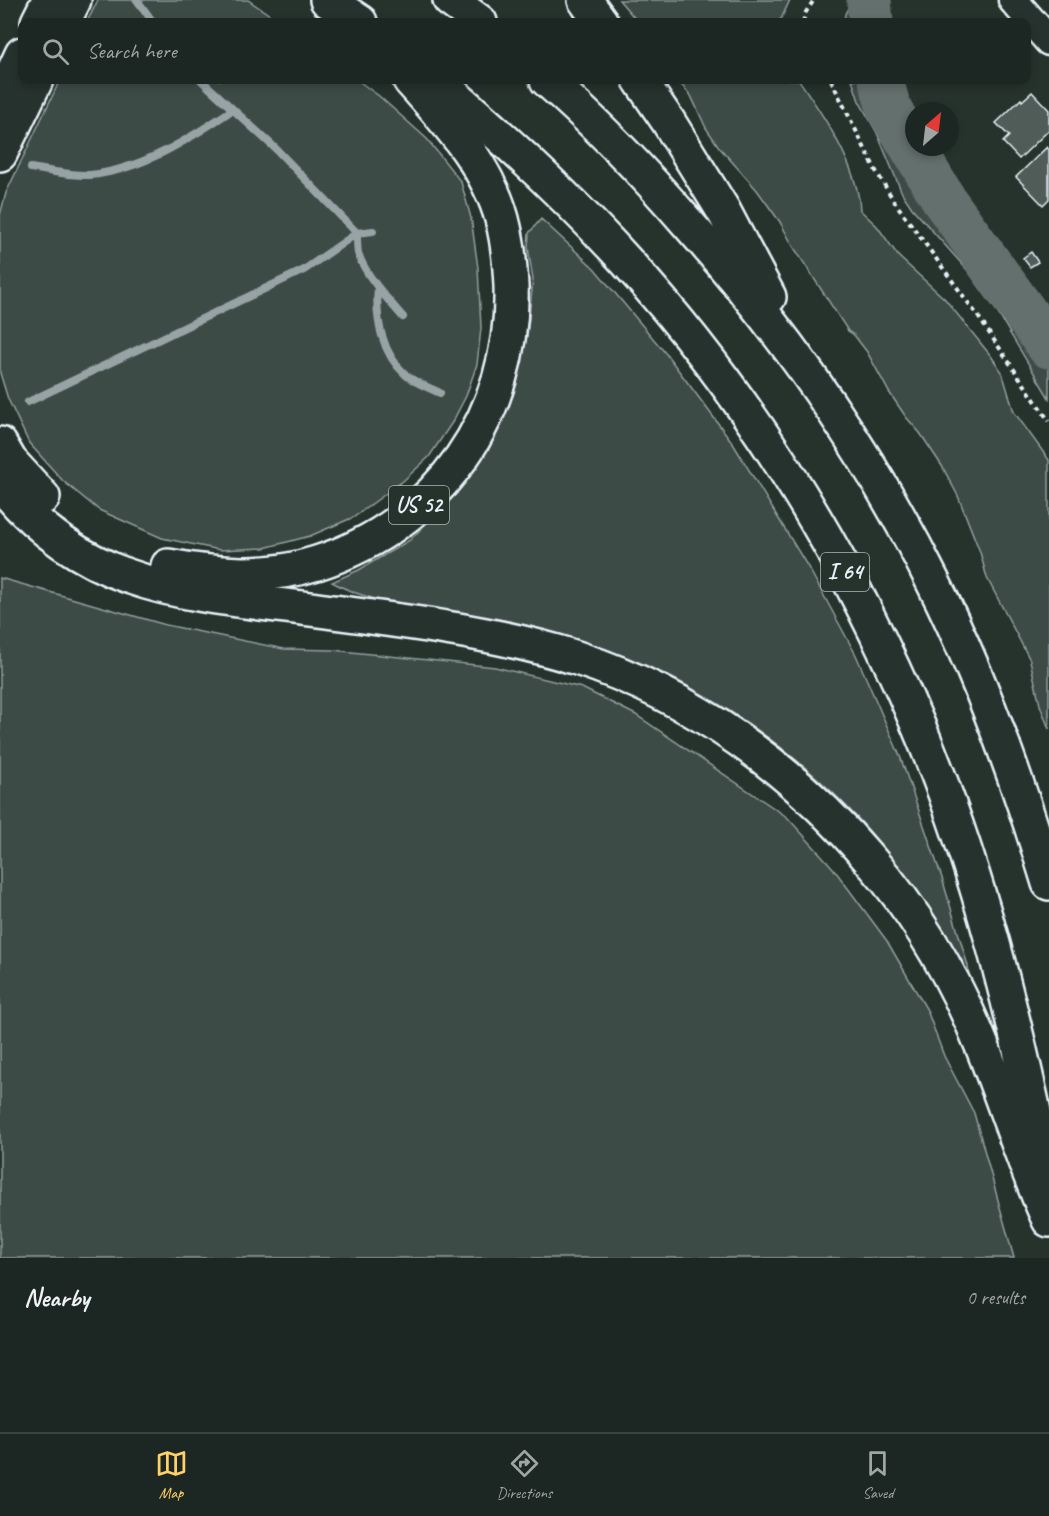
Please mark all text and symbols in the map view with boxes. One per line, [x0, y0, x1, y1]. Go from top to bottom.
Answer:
search box [18, 18, 1031, 84]
icon: search [39, 35, 72, 68]
text: Search here [87, 37, 177, 65]
north arrow [905, 102, 959, 156]
road number: US 52 [389, 486, 449, 524]
road number: I 64 [821, 553, 869, 591]
text: Nearby [24, 1281, 89, 1314]
text: 0 results [966, 1285, 1025, 1310]
tab: Map [155, 1447, 188, 1503]
tab: Directions [497, 1447, 552, 1503]
tab: Saved [861, 1447, 894, 1503]

